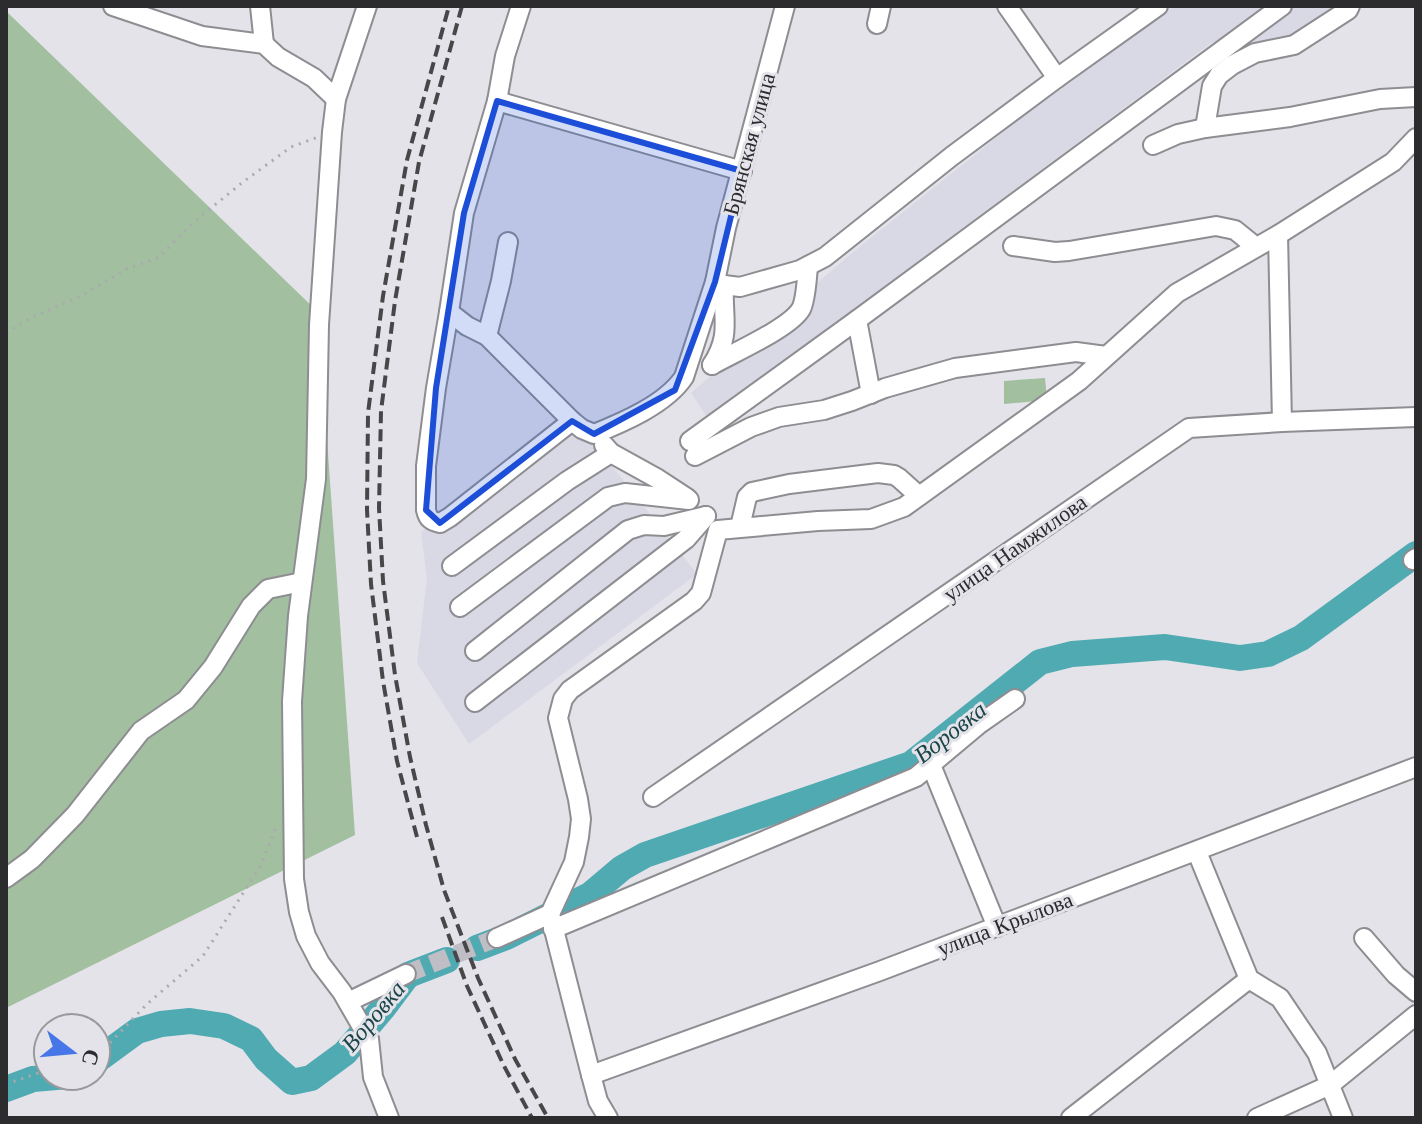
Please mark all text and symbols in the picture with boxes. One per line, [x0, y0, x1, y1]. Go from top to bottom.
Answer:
street label: Брянская улица [717, 70, 781, 218]
street label: улица Намжилова [938, 488, 1092, 608]
water label: Воровка [908, 695, 992, 769]
street label: улица Крылова [933, 886, 1077, 962]
water label: Воровка [335, 975, 411, 1057]
north arrow [32, 1012, 112, 1092]
text: С [76, 1046, 106, 1069]

